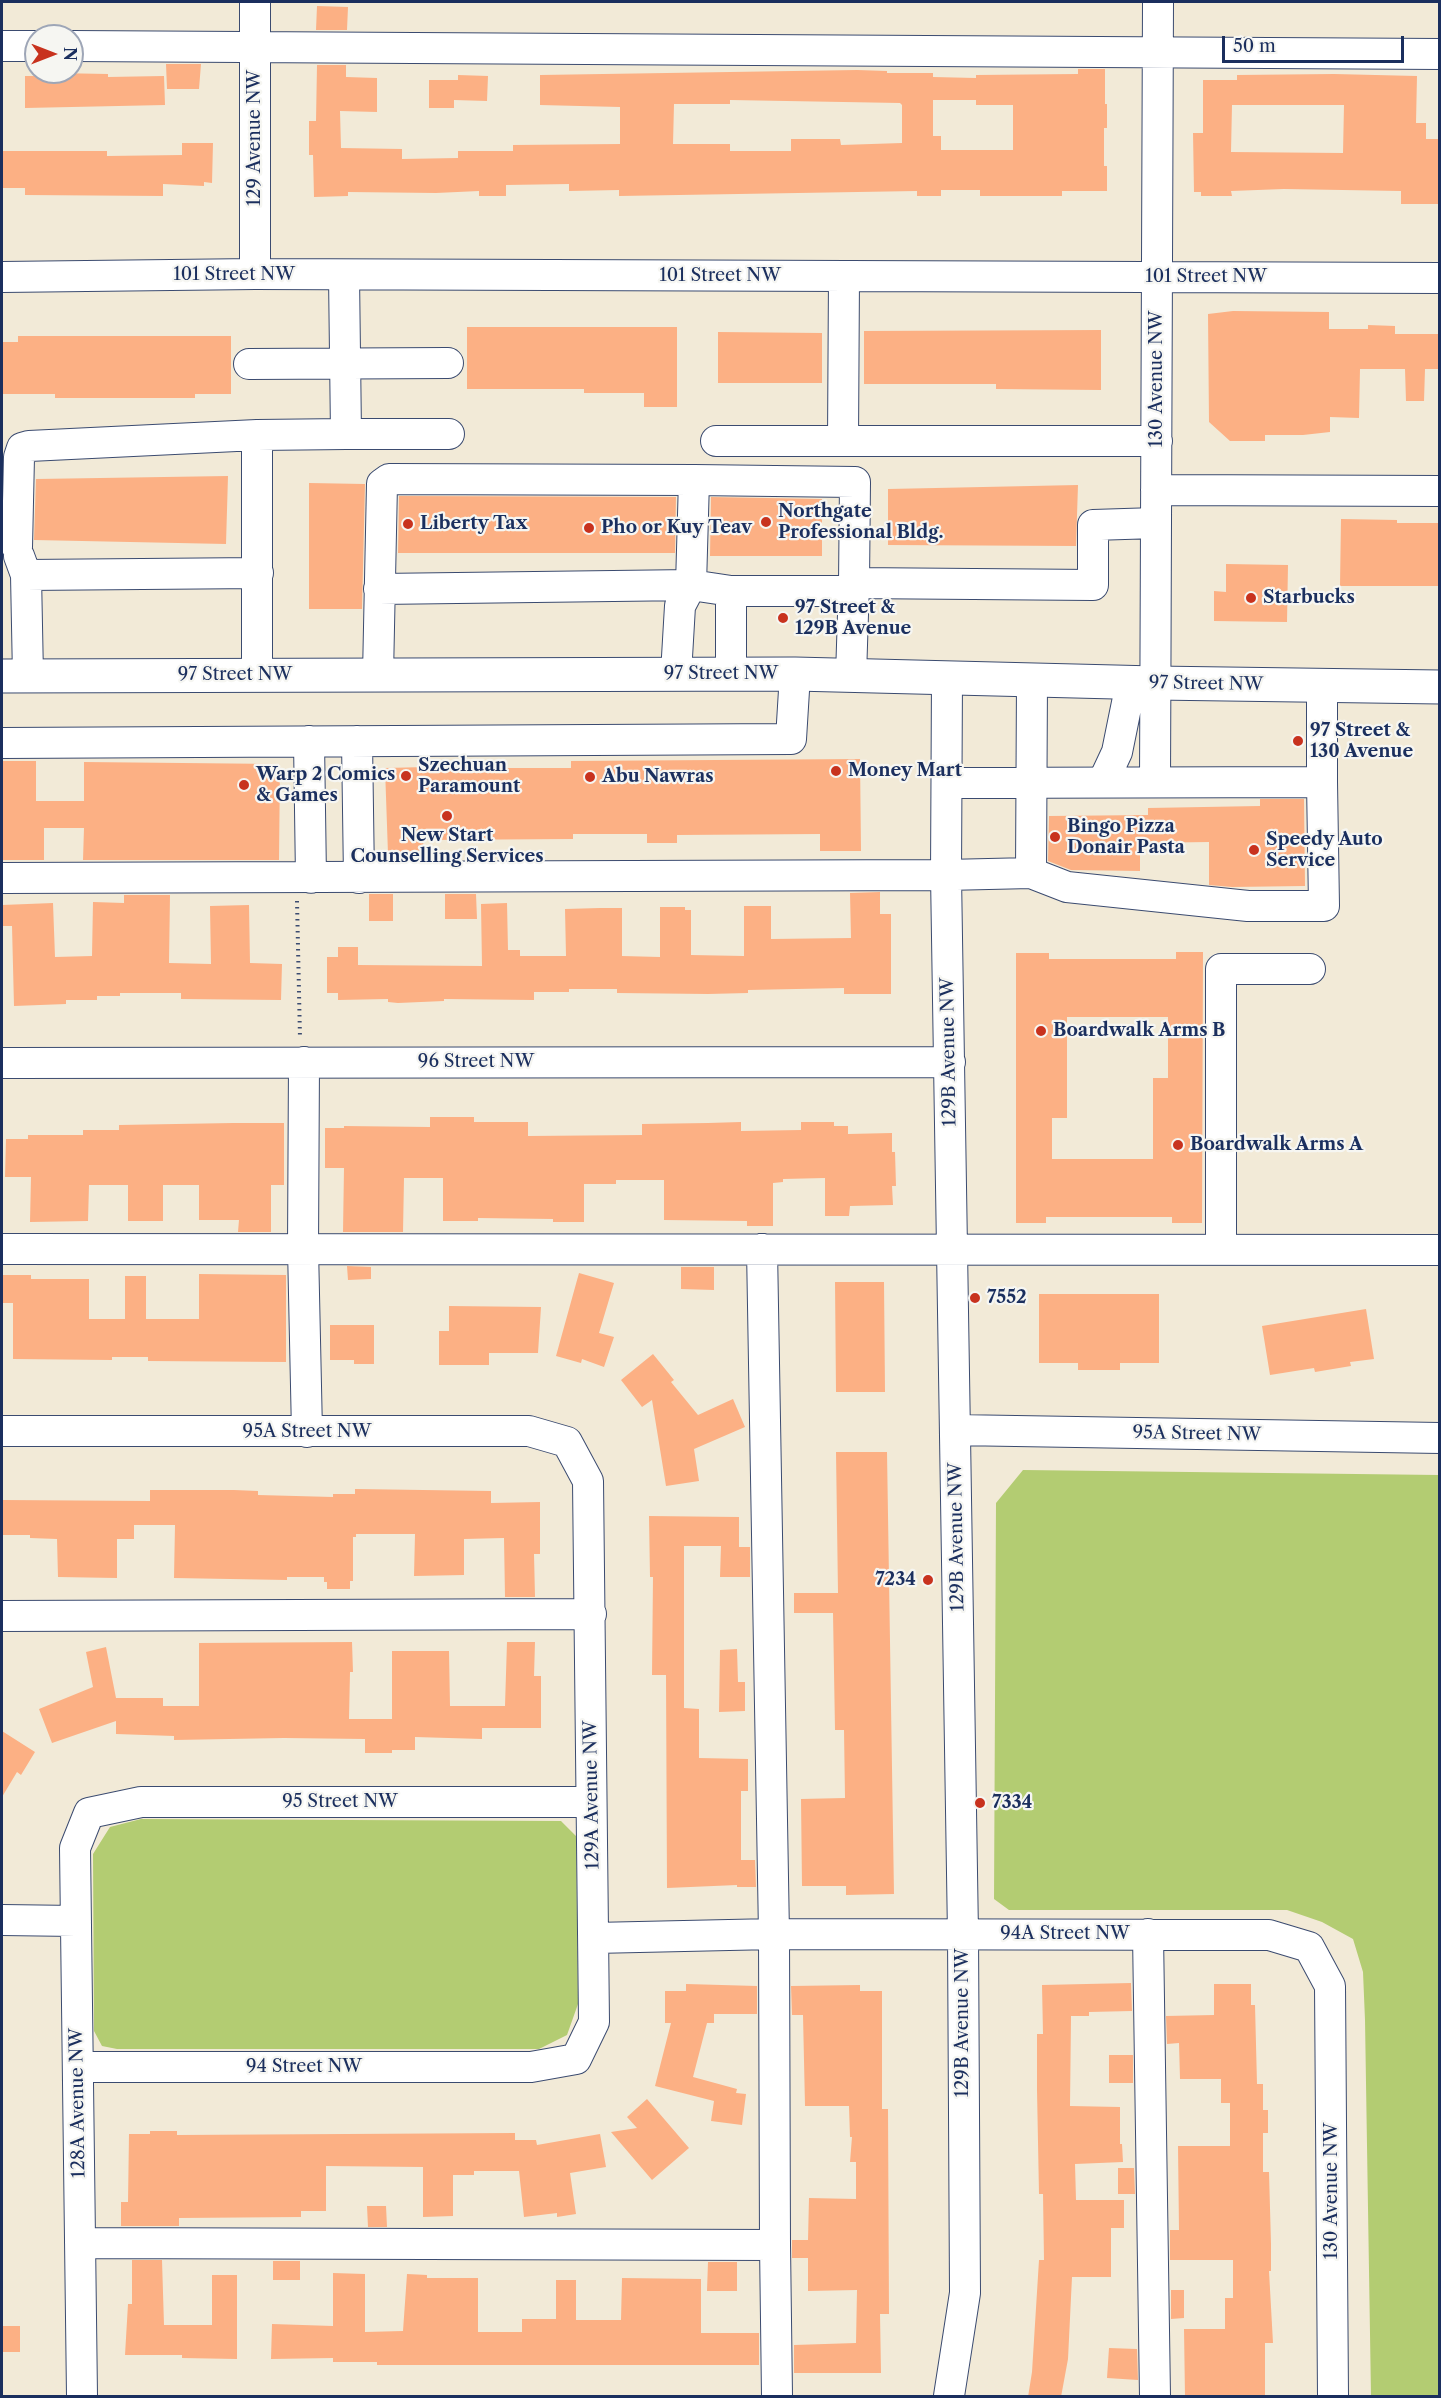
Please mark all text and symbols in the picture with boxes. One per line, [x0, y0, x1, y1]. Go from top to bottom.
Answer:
north arrow [24, 24, 84, 84]
scale bar [1225, 24, 1406, 62]
text: 50 m [1233, 35, 1276, 57]
text: N [60, 47, 80, 61]
street label: 129 Avenue NW [244, 70, 266, 206]
street label: 101 Street NW [173, 264, 295, 286]
street label: 101 Street NW [659, 265, 781, 287]
street label: 101 Street NW [1145, 266, 1267, 288]
street label: 130 Avenue NW [1146, 310, 1168, 448]
place label: Northgate Professional Bldg. [778, 501, 944, 544]
place label: Liberty Tax [420, 513, 527, 535]
marker: Northgate Professional Bldg. [759, 515, 773, 529]
marker: Liberty Tax [401, 517, 415, 531]
place label: Pho or Kuy Teav [601, 517, 752, 539]
marker: Pho or Kuy Teav [582, 521, 596, 535]
place label: Starbucks [1263, 587, 1355, 609]
marker: Starbucks [1244, 591, 1258, 605]
place label: 97 Street & 129B Avenue [795, 597, 911, 640]
marker: 97 Street & 129B Avenue [776, 611, 790, 625]
street label: 97 Street NW [664, 663, 778, 685]
street label: 97 Street NW [178, 664, 292, 686]
street label: 97 Street NW [1149, 672, 1263, 696]
place label: 97 Street & 130 Avenue [1310, 720, 1413, 762]
marker: 97 Street & 130 Avenue [1291, 734, 1305, 748]
place label: Szechuan Paramount [418, 755, 520, 798]
place label: Money Mart [848, 760, 962, 782]
place label: Warp 2 Comics & Games [256, 764, 395, 806]
marker: Money Mart [829, 764, 843, 778]
place label: Abu Nawras [602, 766, 714, 788]
marker: Szechuan Paramount [399, 769, 413, 783]
marker: Abu Nawras [583, 770, 597, 784]
marker: Warp 2 Comics & Games [237, 778, 251, 792]
marker: New Start Counselling Services [440, 809, 454, 823]
place label: Bingo Pizza Donair Pasta [1067, 816, 1185, 858]
place label: New Start Counselling Services [350, 825, 544, 868]
place label: Speedy Auto Service [1266, 829, 1383, 872]
marker: Bingo Pizza Donair Pasta [1048, 830, 1062, 844]
marker: Speedy Auto Service [1247, 843, 1261, 857]
street label: 129B Avenue NW [937, 977, 961, 1127]
place label: Boardwalk Arms B [1053, 1020, 1225, 1042]
marker: Boardwalk Arms B [1034, 1024, 1048, 1038]
street label: 96 Street NW [418, 1051, 534, 1073]
place label: Boardwalk Arms A [1190, 1134, 1363, 1156]
marker: Boardwalk Arms A [1171, 1138, 1185, 1152]
place label: 7552 [987, 1287, 1027, 1309]
marker: 7552 [968, 1291, 982, 1305]
street label: 95A Street NW [243, 1421, 371, 1443]
street label: 95A Street NW [1132, 1422, 1262, 1446]
street label: 129B Avenue NW [945, 1462, 969, 1612]
place label: 7234 [875, 1569, 916, 1591]
marker: 7234 [921, 1573, 935, 1587]
street label: 129A Avenue NW [580, 1720, 604, 1870]
street label: 95 Street NW [282, 1791, 398, 1813]
place label: 7334 [992, 1792, 1032, 1814]
marker: 7334 [973, 1796, 987, 1810]
street label: 94A Street NW [1000, 1923, 1130, 1945]
street label: 129B Avenue NW [952, 1948, 974, 2098]
street label: 128A Avenue NW [66, 2028, 90, 2178]
street label: 94 Street NW [246, 2056, 362, 2078]
street label: 130 Avenue NW [1321, 2122, 1343, 2260]

